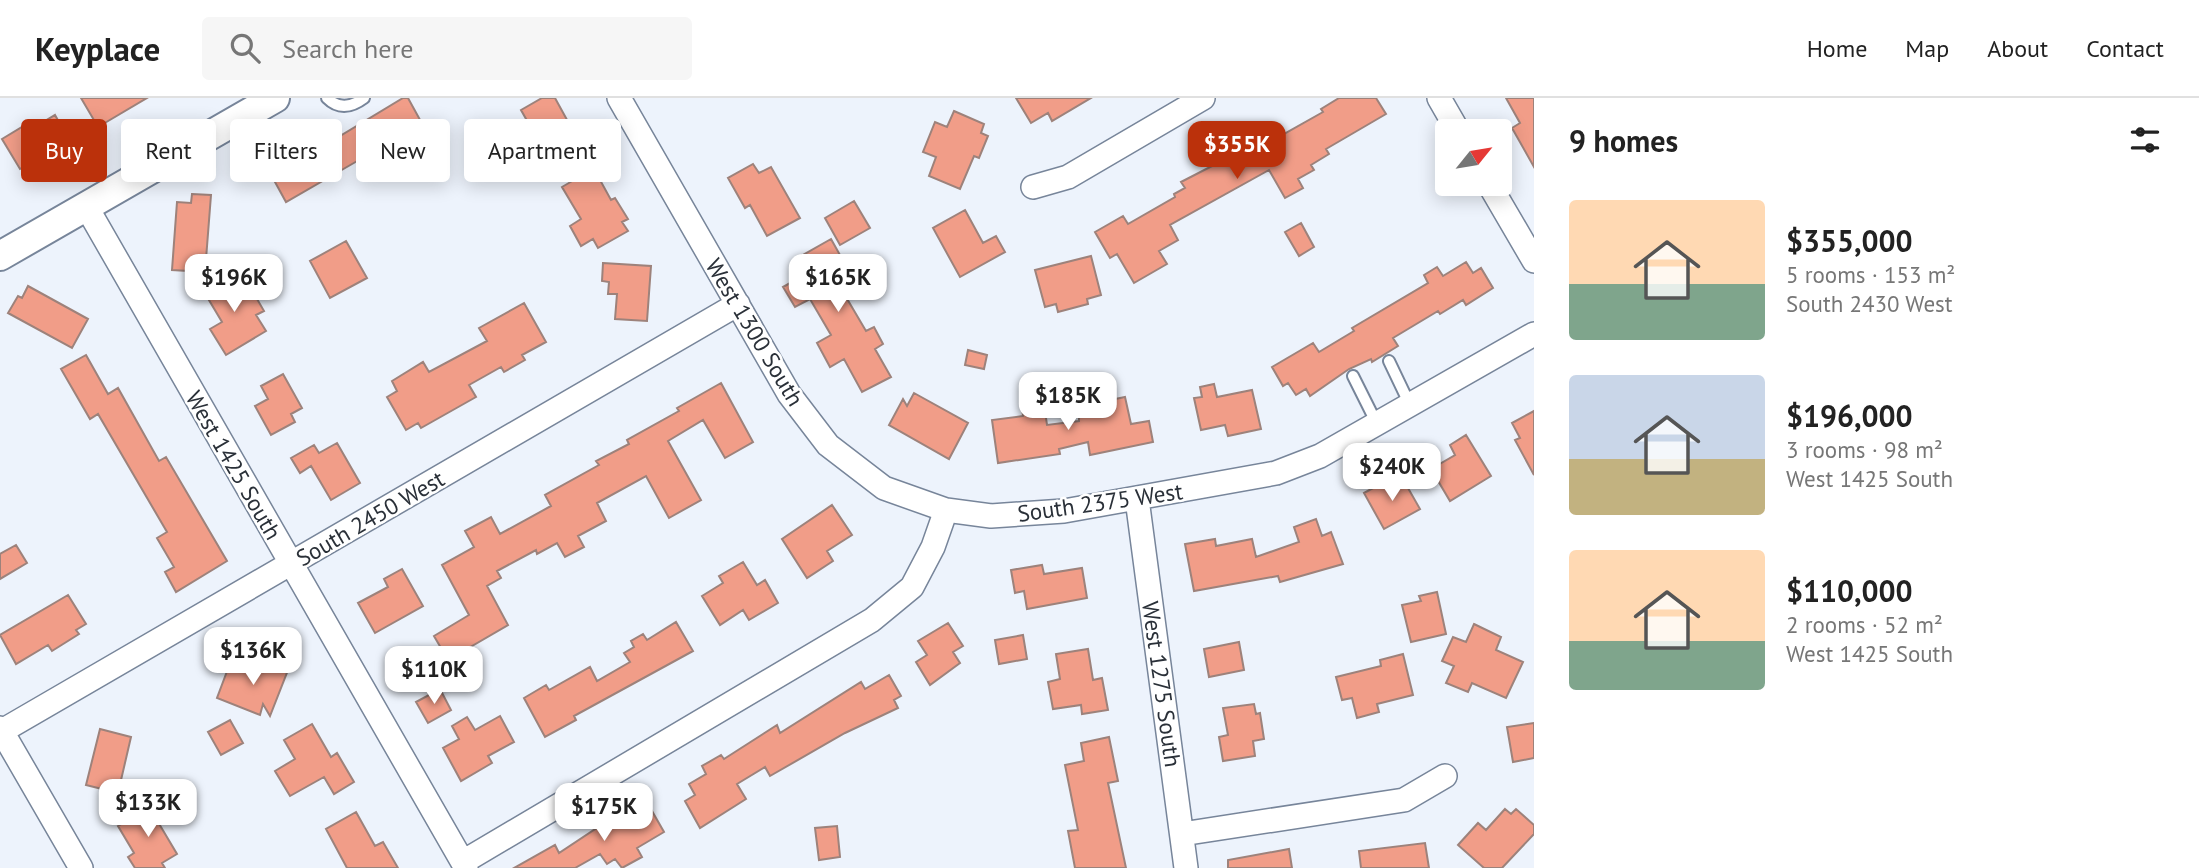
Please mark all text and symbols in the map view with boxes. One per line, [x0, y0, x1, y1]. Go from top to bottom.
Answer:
search box [202, 17, 692, 80]
text: Keyplace [35, 27, 160, 70]
icon: search [226, 29, 264, 67]
text: Search here [282, 32, 413, 65]
text: Home [1807, 33, 1867, 64]
text: Map [1905, 33, 1949, 64]
text: About [1987, 33, 2048, 64]
text: Contact [2086, 33, 2164, 64]
chip: Buy [21, 119, 107, 182]
chip: Rent [121, 119, 216, 182]
chip: Filters [230, 119, 342, 182]
chip: New [356, 119, 450, 182]
chip: Apartment [464, 119, 621, 182]
north arrow [1435, 119, 1512, 196]
map controls [1435, 119, 1512, 196]
text: 9 homes [1569, 121, 1678, 160]
icon: filters [2126, 121, 2164, 159]
pin: $355K [1188, 122, 1286, 181]
text: $355K [1204, 129, 1270, 158]
text: $355,000 [1786, 221, 1913, 260]
icon: home [1625, 228, 1709, 312]
street label: West 1300 South [700, 253, 810, 411]
pin: $196K [185, 254, 283, 314]
pin: $165K [789, 254, 887, 314]
text: 5 rooms · 153 m² [1786, 260, 1955, 289]
text: $196K [201, 262, 267, 291]
text: $165K [805, 262, 871, 291]
text: South 2430 West [1786, 289, 1953, 318]
pin: $185K [1019, 372, 1117, 432]
text: $185K [1035, 380, 1101, 409]
street label: West 1425 South [180, 385, 288, 545]
text: $196,000 [1786, 396, 1913, 435]
icon: home [1625, 403, 1709, 487]
text: 3 rooms · 98 m² [1786, 435, 1943, 464]
pin: $240K [1343, 444, 1441, 503]
text: $240K [1359, 451, 1425, 480]
street label: South 2450 West [291, 464, 450, 572]
text: West 1425 South [1786, 464, 1953, 493]
street label: South 2375 West [1016, 476, 1185, 528]
text: $110,000 [1786, 571, 1913, 610]
icon: home [1625, 578, 1709, 662]
street label: West 1275 South [1136, 599, 1188, 769]
text: 2 rooms · 52 m² [1786, 610, 1943, 639]
pin: $136K [204, 628, 302, 687]
text: $136K [220, 635, 286, 664]
text: West 1425 South [1786, 639, 1953, 668]
pin: $110K [385, 646, 483, 706]
text: $110K [401, 654, 467, 683]
pin: $133K [99, 780, 197, 839]
pin: $175K [555, 784, 653, 843]
text: $133K [115, 787, 181, 816]
text: $175K [571, 791, 637, 820]

